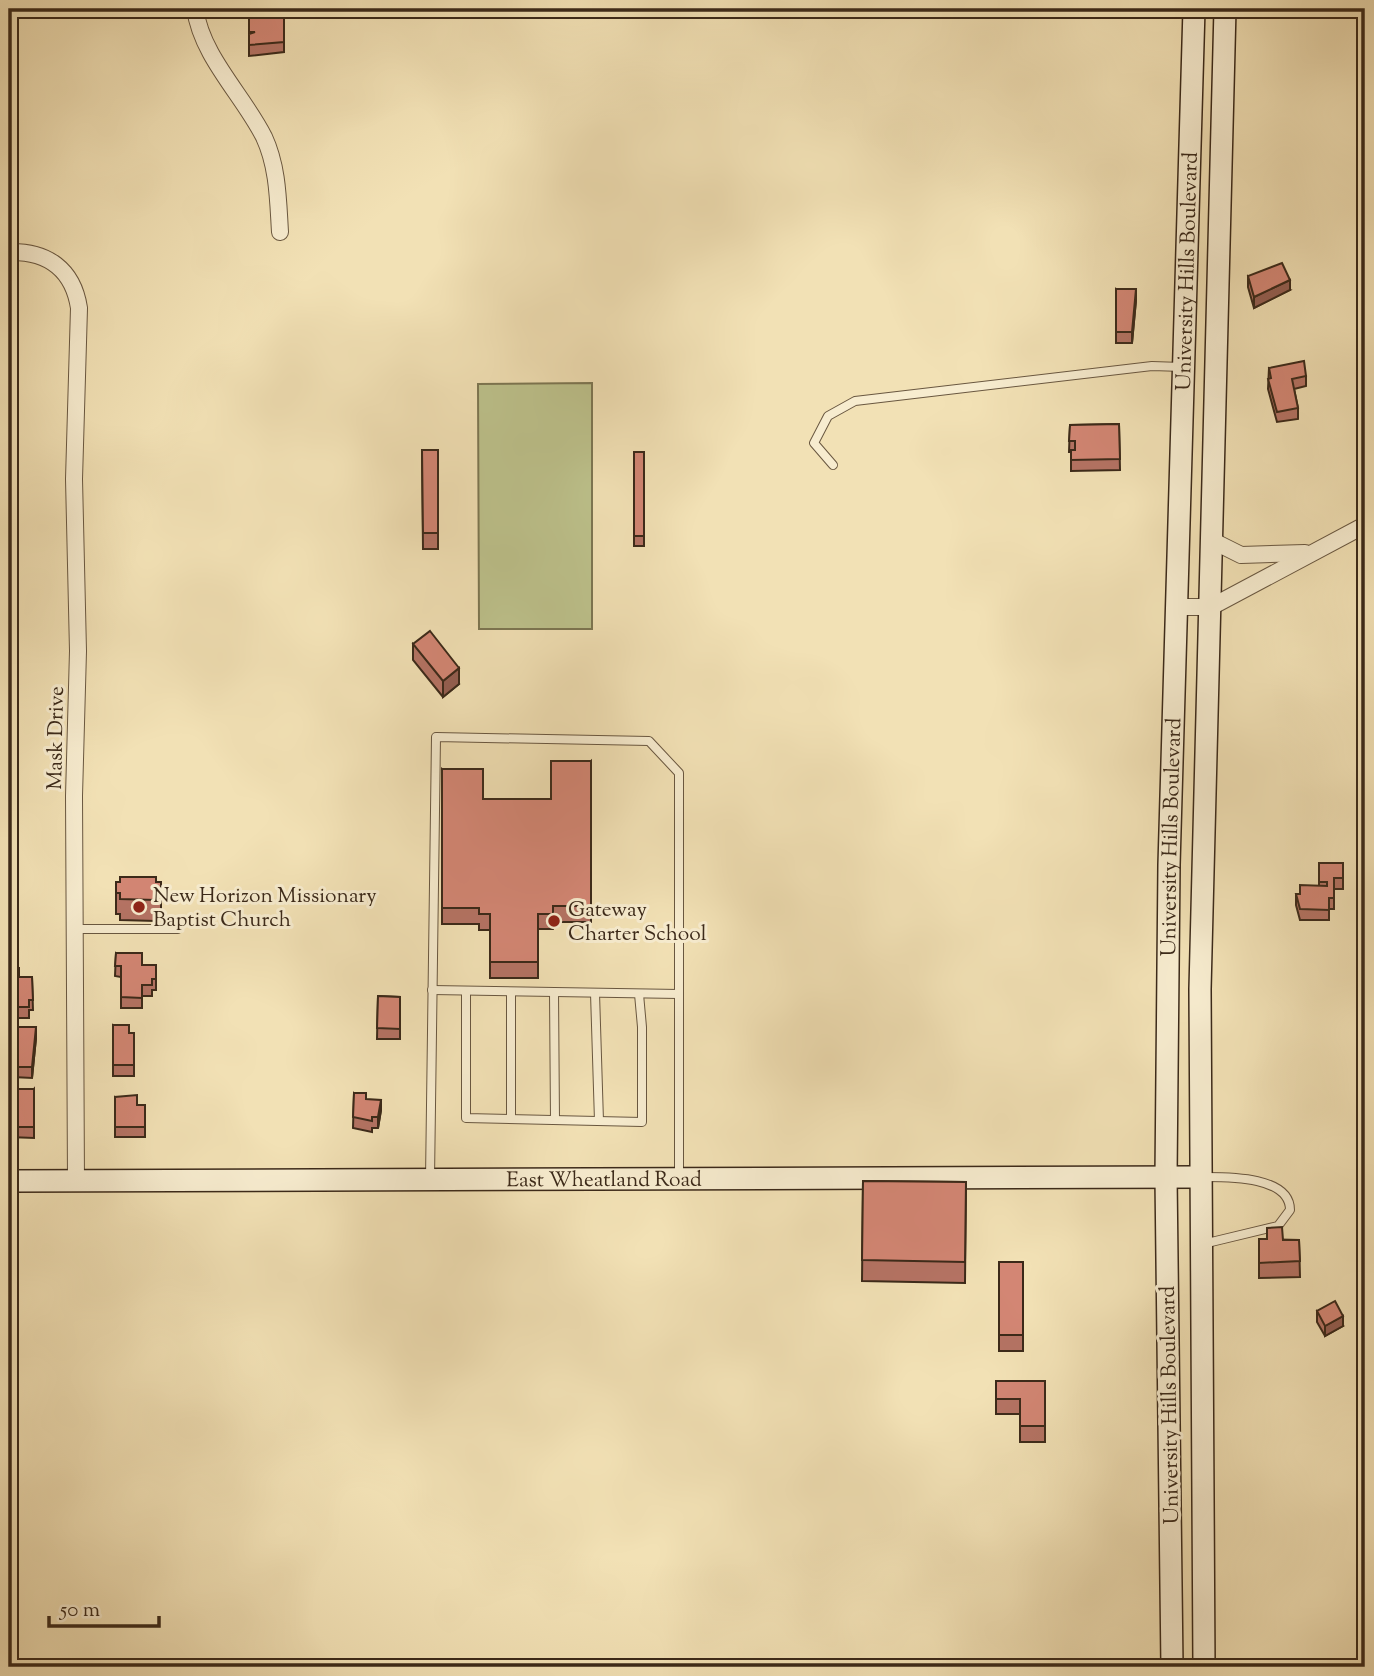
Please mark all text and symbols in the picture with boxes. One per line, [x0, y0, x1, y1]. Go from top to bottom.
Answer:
street label: University Hills Boulevard [1170, 151, 1207, 391]
street label: Mask Drive [41, 686, 73, 790]
street label: University Hills Boulevard [1155, 717, 1190, 957]
place label: New Horizon Missionary Baptist Church [153, 882, 377, 936]
place label: Gateway Charter School [568, 896, 707, 950]
marker: New Horizon Missionary Baptist Church [131, 899, 147, 915]
marker: Gateway Charter School [546, 913, 562, 929]
street label: East Wheatland Road [506, 1166, 702, 1196]
street label: University Hills Boulevard [1154, 1285, 1188, 1525]
scale bar [49, 1585, 159, 1629]
text: 50 m [59, 1596, 100, 1626]

